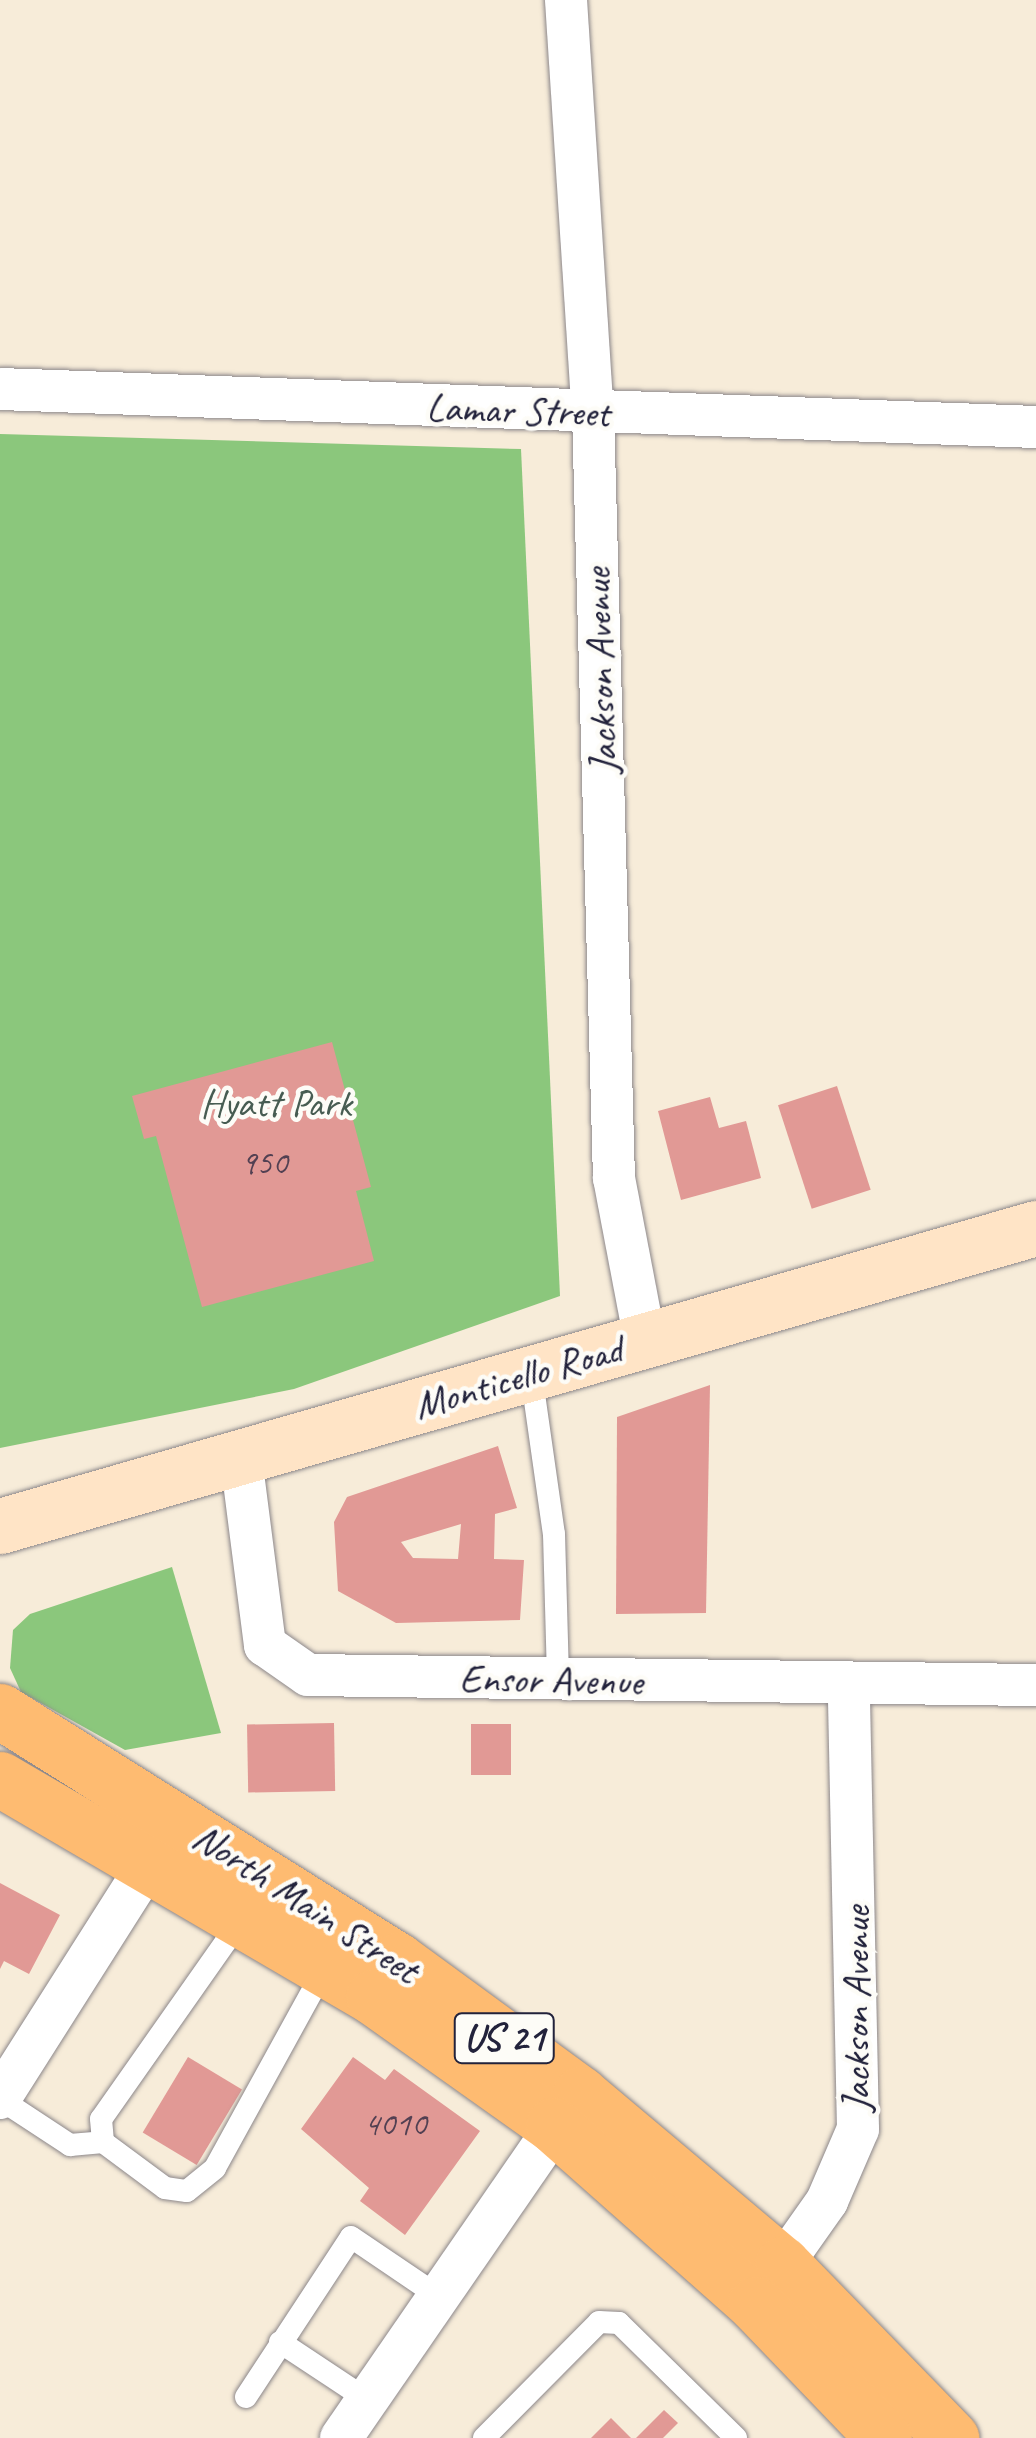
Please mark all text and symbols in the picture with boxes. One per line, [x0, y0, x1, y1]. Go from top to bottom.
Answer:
street label: Lamar Street [425, 383, 611, 437]
street label: Jackson Avenue [572, 567, 628, 775]
park label: Hyatt Park [199, 1079, 353, 1127]
house number: 950 [240, 1142, 288, 1184]
street label: Monticello Road [409, 1324, 627, 1430]
street label: Ensor Avenue [459, 1654, 643, 1706]
street label: North Main Street [183, 1811, 429, 1995]
street label: Jackson Avenue [832, 1906, 880, 2112]
road number: US 21 [452, 2005, 556, 2071]
house number: 4010 [364, 2103, 426, 2145]

